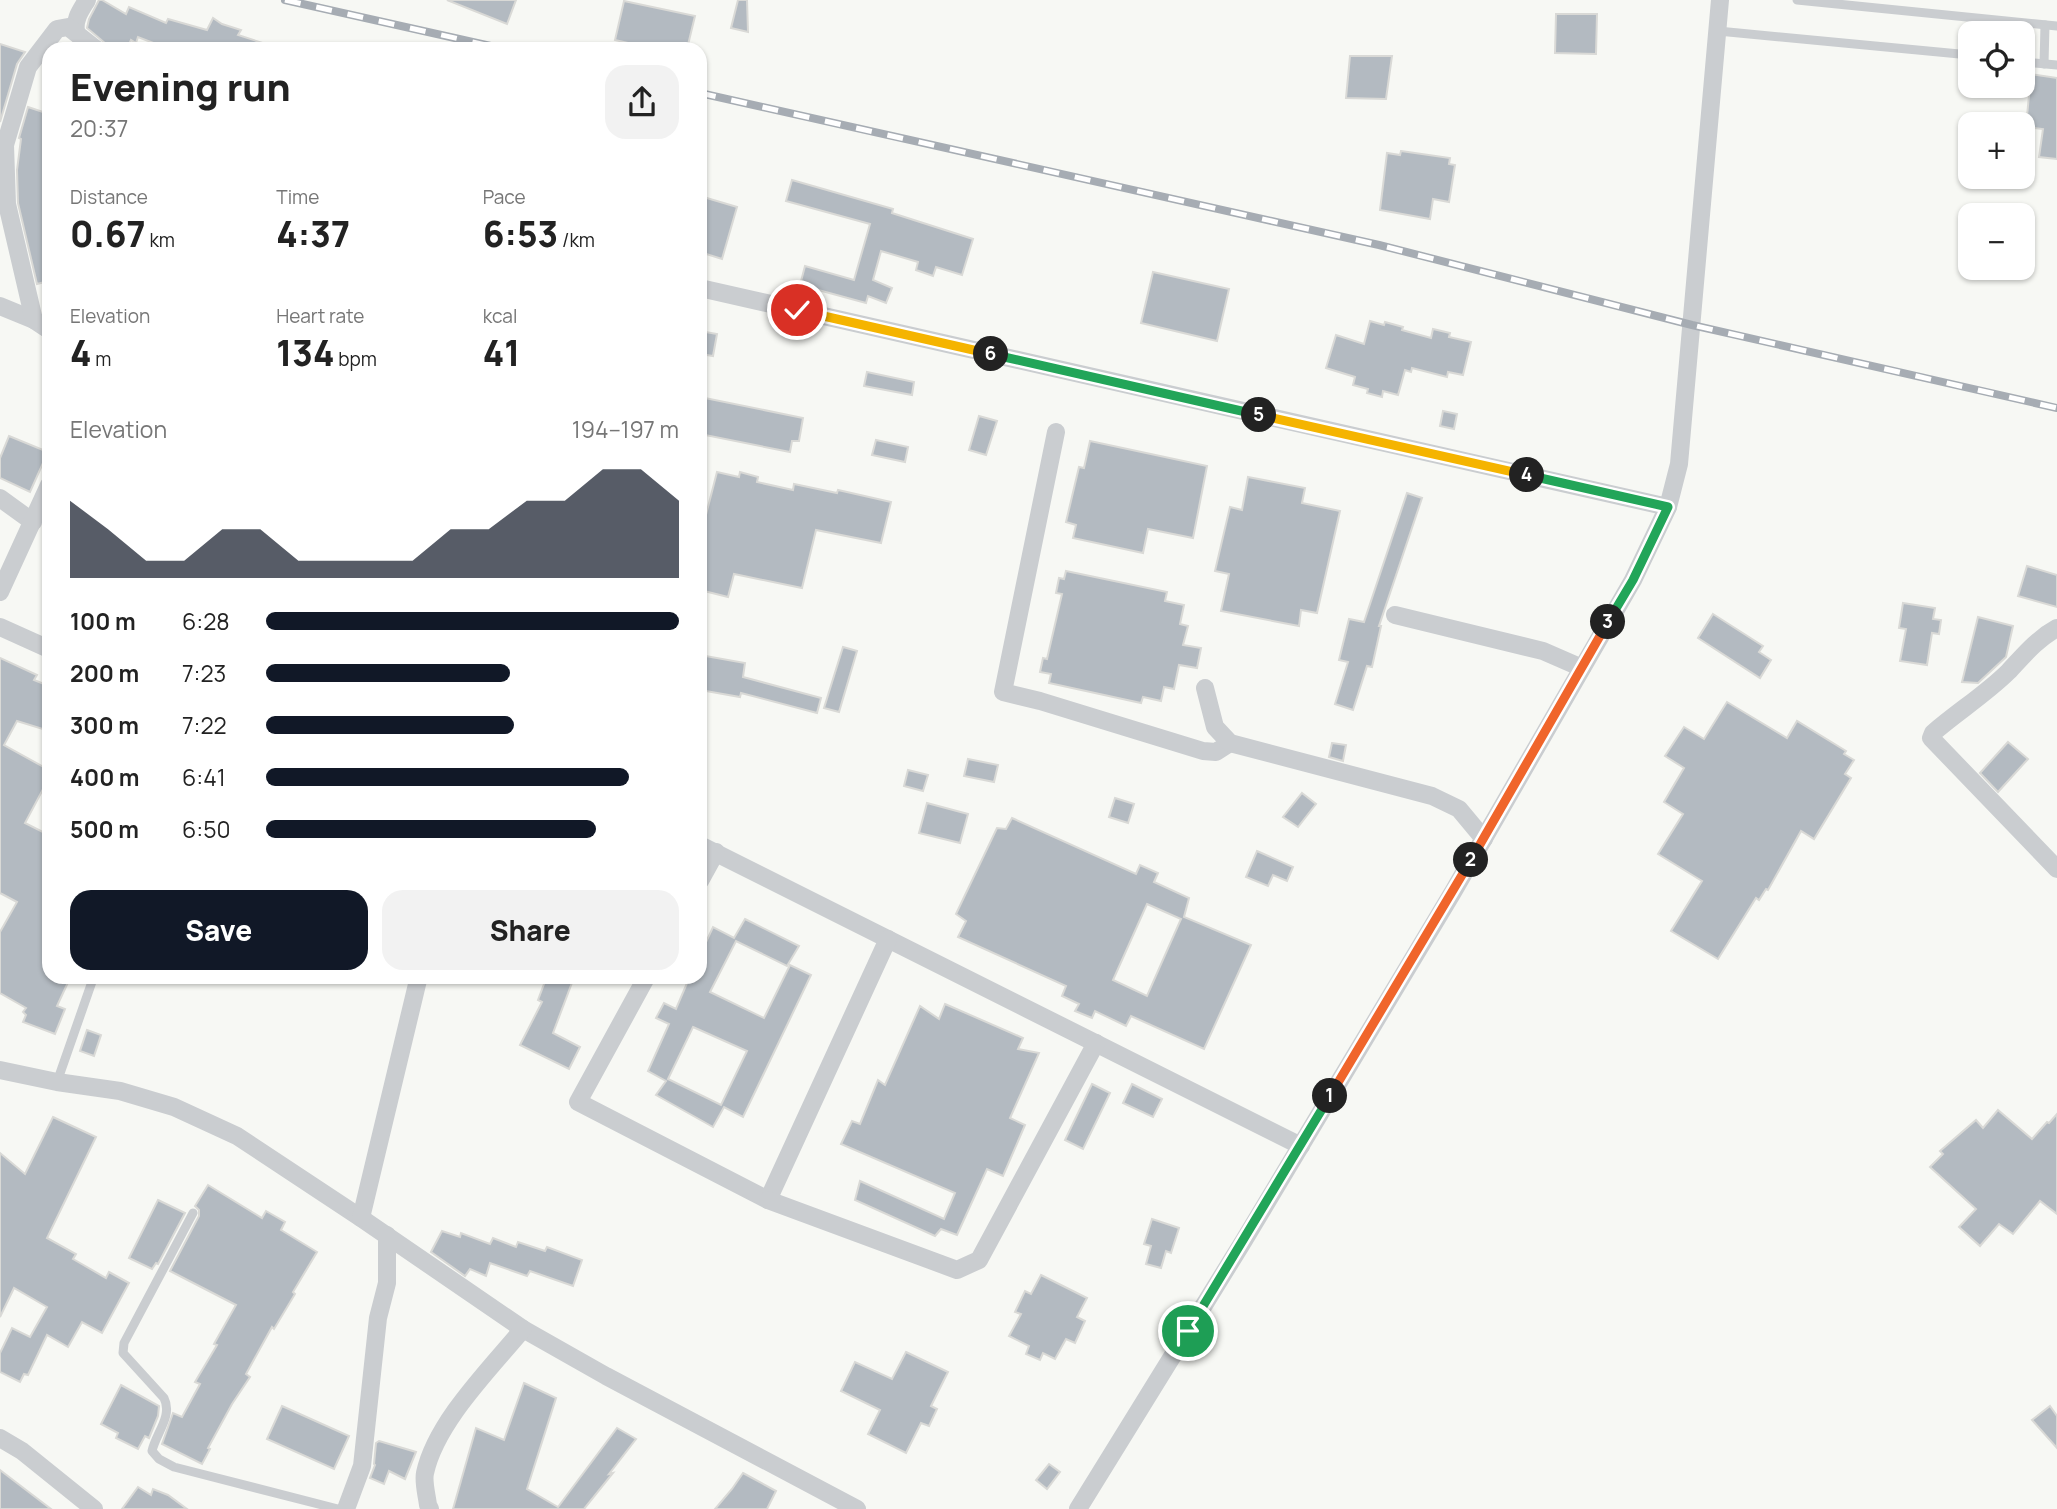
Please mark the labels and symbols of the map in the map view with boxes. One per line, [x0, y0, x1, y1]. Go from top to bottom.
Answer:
pin [767, 280, 827, 340]
pin: 6 [974, 336, 1009, 372]
pin: 5 [1242, 398, 1276, 432]
pin: 4 [1510, 458, 1544, 492]
pin: 3 [1590, 604, 1626, 640]
pin: 2 [1454, 842, 1488, 878]
pin: 1 [1312, 1078, 1348, 1114]
pin [1158, 1301, 1218, 1361]

